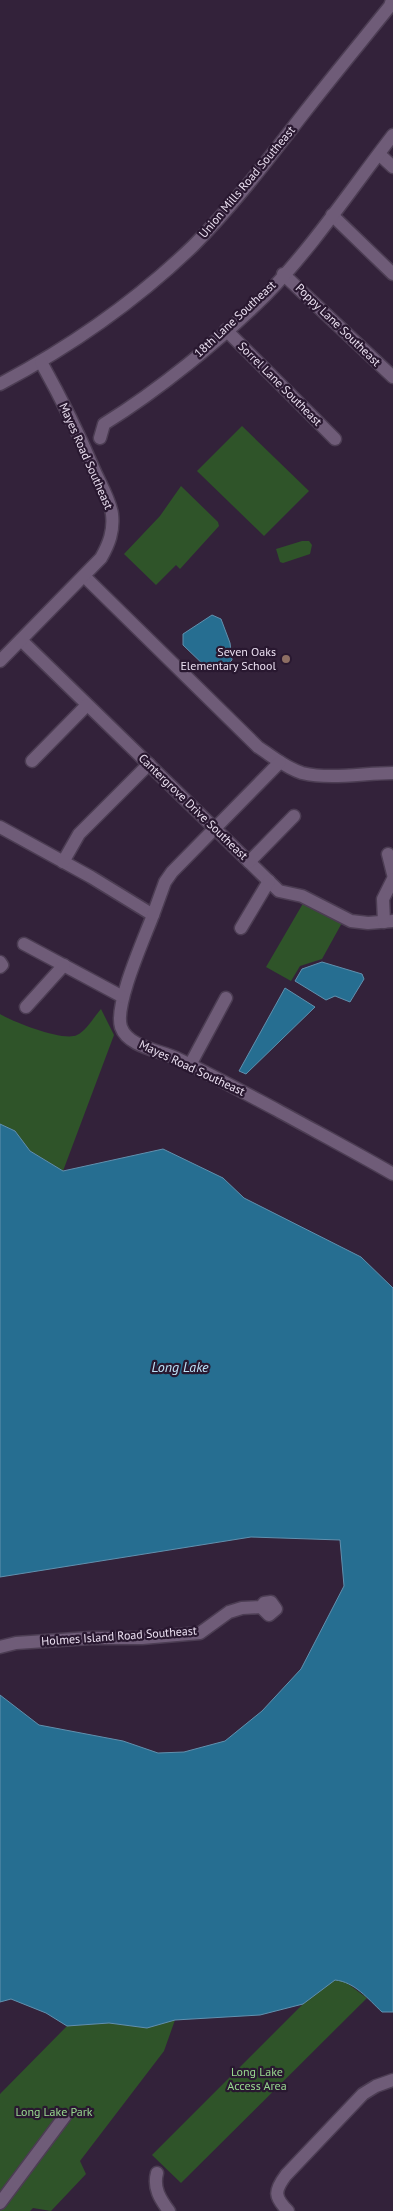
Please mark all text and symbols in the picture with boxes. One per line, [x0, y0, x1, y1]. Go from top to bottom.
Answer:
street label: Union Mills Road Southeast [195, 123, 298, 241]
street label: 18th Lane Southeast [191, 277, 278, 360]
street label: Poppy Lane Southeast [293, 280, 384, 369]
street label: Sorrel Lane Southeast [235, 339, 325, 429]
street label: Mayes Road Southeast [56, 400, 117, 511]
place label: Seven Oaks Elementary School [180, 644, 276, 673]
marker: Seven Oaks Elementary School [280, 653, 292, 665]
street label: Cantergrove Drive Southeast [136, 750, 251, 863]
street label: Mayes Road Southeast [137, 1036, 247, 1099]
water label: Long Lake [151, 1358, 209, 1376]
street label: Holmes Island Road Southeast [41, 1623, 197, 1648]
park label: Long Lake Access Area [227, 2064, 287, 2093]
park label: Long Lake Park [15, 2104, 93, 2119]

